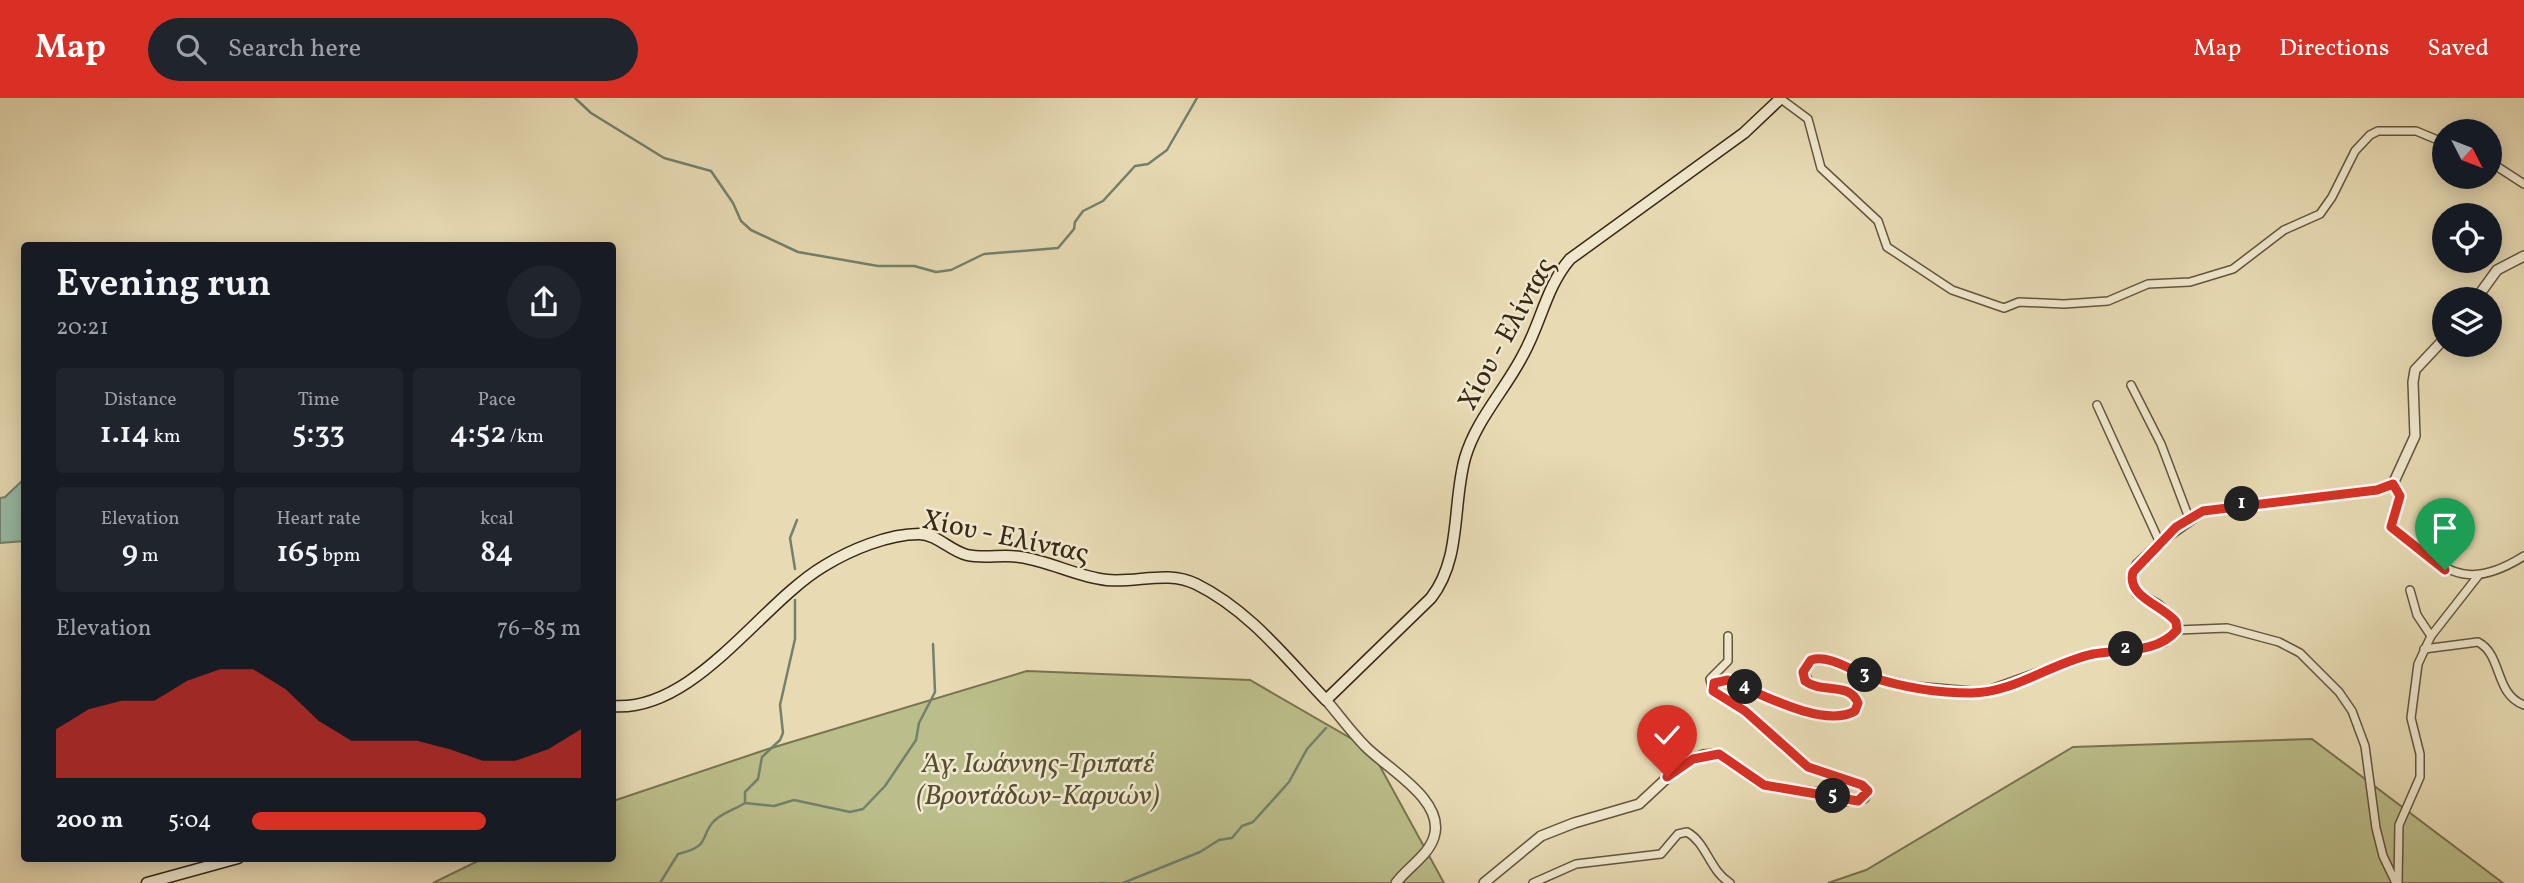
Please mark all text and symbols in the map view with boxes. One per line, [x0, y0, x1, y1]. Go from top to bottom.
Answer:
search box [148, 18, 638, 81]
text: Map [35, 26, 106, 72]
icon: search [172, 30, 210, 68]
text: Search here [228, 31, 361, 67]
text: Map [2193, 32, 2241, 66]
text: Directions [2279, 32, 2389, 66]
text: Saved [2427, 32, 2489, 66]
north arrow [2432, 119, 2502, 189]
map controls [2432, 119, 2502, 357]
button: locate [2432, 203, 2502, 273]
street label: Χίου - Ελίντας [1449, 251, 1565, 418]
text: Evening run [56, 259, 271, 312]
button: share [507, 265, 581, 339]
button: layers [2432, 287, 2502, 357]
text: 20:21 [56, 312, 109, 344]
text: Distance [104, 387, 177, 413]
text: Time [298, 387, 339, 413]
text: Pace [478, 387, 516, 413]
text: 1.14 [100, 413, 150, 455]
text: 5:33 [292, 413, 345, 455]
text: 4:52 [450, 413, 506, 455]
text: km [150, 424, 181, 450]
text: /km [506, 424, 544, 450]
pin: 1 [2224, 486, 2260, 522]
text: 1 [2238, 490, 2245, 516]
pin [2415, 498, 2475, 570]
street label: Χίου - Ελίντας [919, 501, 1092, 574]
text: Elevation [101, 506, 180, 532]
text: Heart rate [277, 506, 360, 532]
text: kcal [480, 506, 514, 532]
icon: arrive [2426, 509, 2464, 547]
text: 9 [122, 532, 138, 574]
text: 165 [276, 532, 319, 574]
text: 84 [480, 532, 513, 574]
text: m [138, 543, 159, 569]
text: bpm [319, 543, 361, 569]
text: Elevation [56, 613, 152, 645]
text: 76–85 m [497, 613, 581, 645]
pin: 2 [2108, 632, 2144, 666]
text: 2 [2121, 635, 2130, 661]
pin: 3 [1848, 658, 1882, 692]
text: 3 [1860, 661, 1869, 687]
pin: 4 [1728, 670, 1762, 704]
text: 4 [1739, 673, 1750, 699]
pin [1637, 705, 1697, 777]
icon: check [1648, 716, 1686, 754]
park label: Άγ. Ιωάννης-Τριπατέ (Βροντάδων-Καρυών) [916, 745, 1160, 816]
pin: 5 [1815, 778, 1850, 814]
text: 5 [1828, 782, 1837, 808]
text: 200 m [56, 805, 123, 837]
text: 5:04 [168, 805, 211, 837]

